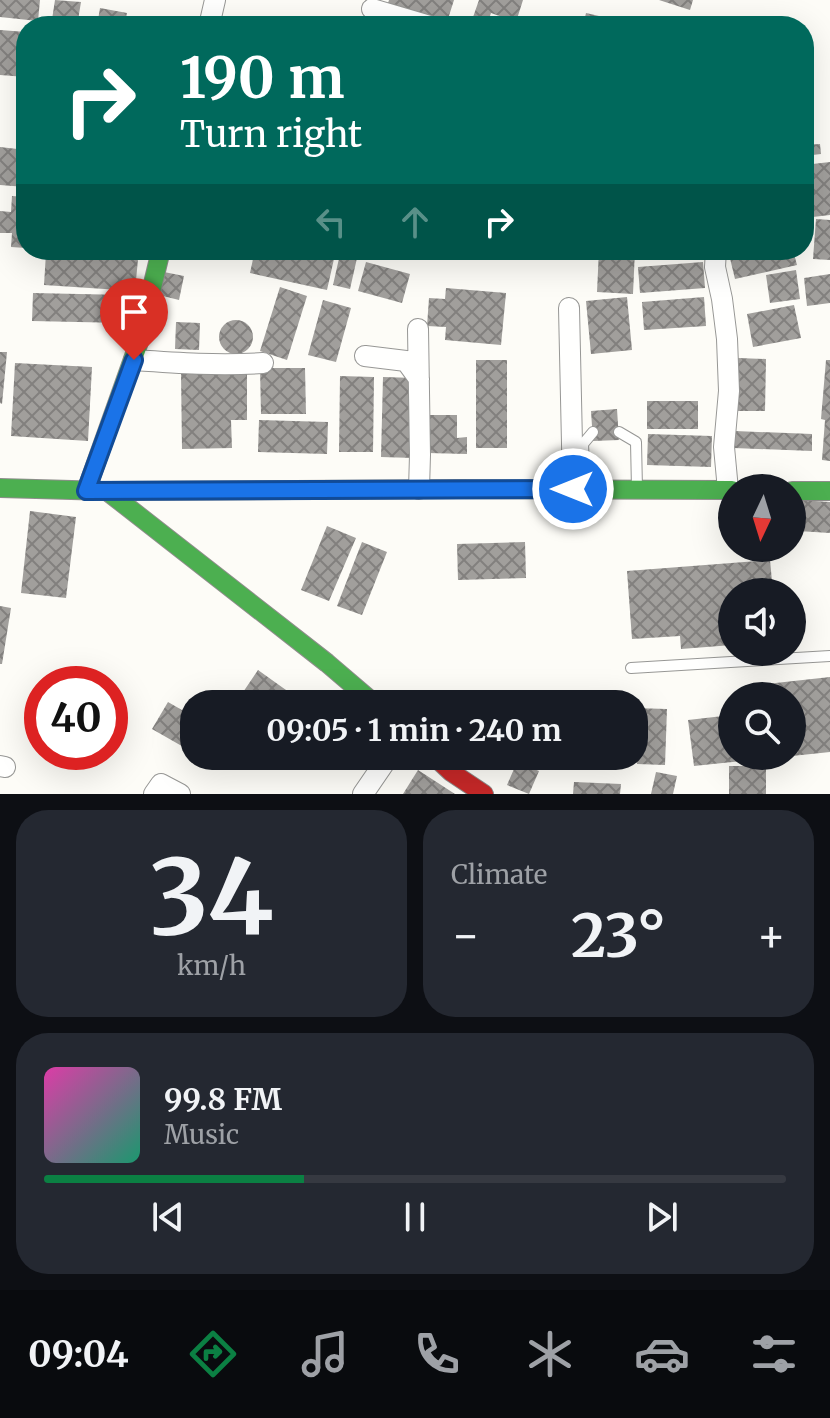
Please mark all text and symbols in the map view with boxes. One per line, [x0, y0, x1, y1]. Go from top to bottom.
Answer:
text: 190 m [180, 43, 345, 113]
icon: right [48, 48, 152, 152]
text: Turn right [180, 112, 362, 157]
icon: left [309, 200, 353, 244]
icon: ahead [393, 200, 437, 244]
icon: right [477, 200, 521, 244]
pin [100, 278, 168, 360]
icon: arrive [112, 290, 156, 334]
position arrow [531, 447, 615, 531]
north arrow [718, 474, 806, 562]
map controls [718, 474, 806, 770]
button: sound [718, 578, 806, 666]
speed limit sign: 40 [24, 666, 128, 770]
button: search [718, 682, 806, 770]
text: 09:05 · 1 min · 240 m [266, 711, 562, 749]
text: 34 [149, 832, 274, 962]
text: Climate [451, 858, 547, 891]
text: 23° [571, 898, 666, 973]
text: − [451, 908, 480, 963]
text: + [757, 908, 786, 963]
text: km/h [177, 949, 246, 982]
text: 99.8 FM [164, 1080, 282, 1118]
text: Music [164, 1118, 239, 1151]
icon: previous [146, 1195, 190, 1239]
icon: pause [393, 1195, 437, 1239]
icon: next [640, 1195, 684, 1239]
icon: directions [185, 1326, 241, 1382]
icon: music [297, 1326, 353, 1382]
icon: phone [409, 1326, 465, 1382]
icon: climate [522, 1326, 578, 1382]
icon: car [634, 1326, 690, 1382]
icon: filters [746, 1326, 802, 1382]
text: 09:04 [28, 1332, 129, 1377]

